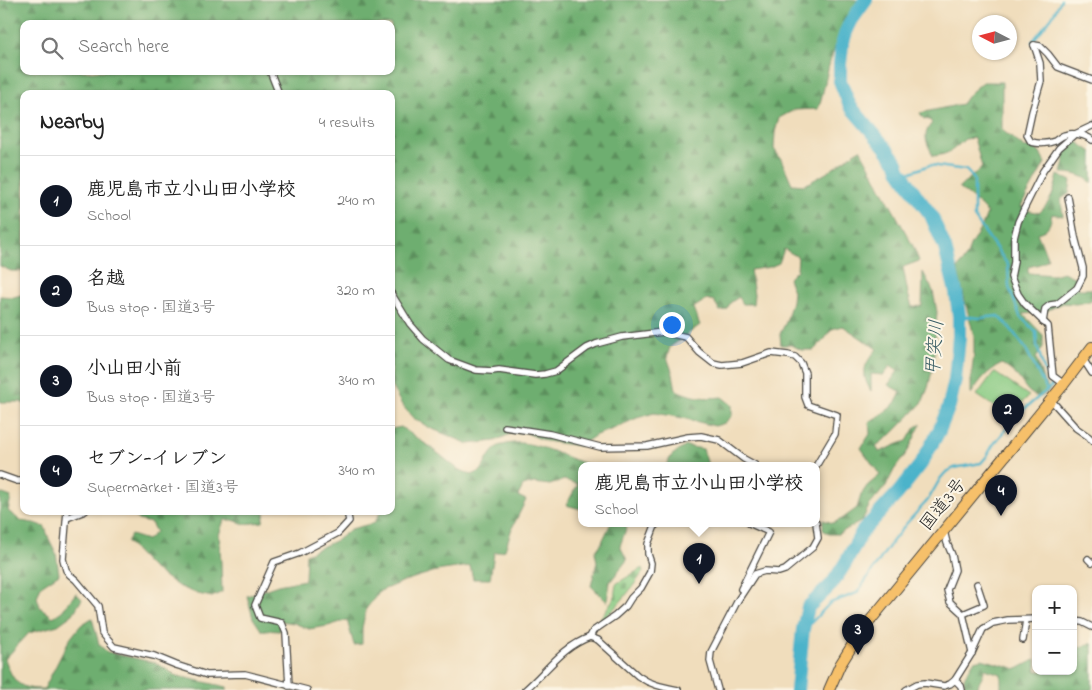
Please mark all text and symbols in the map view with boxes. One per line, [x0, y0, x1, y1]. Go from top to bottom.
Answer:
north arrow [972, 15, 1017, 60]
search box [20, 20, 395, 75]
icon: search [38, 34, 66, 62]
text: Search here [78, 34, 169, 61]
text: Nearby [40, 108, 104, 138]
text: 4 results [319, 111, 375, 135]
text: 鹿児島市立小山田小学校 [87, 177, 296, 204]
text: 1 [53, 189, 59, 213]
text: 240 m [337, 189, 375, 213]
text: School [87, 204, 131, 228]
text: 名越 [87, 266, 125, 293]
text: 2 [52, 279, 60, 303]
text: 320 m [337, 279, 375, 303]
text: Bus stop · 国道3号 [87, 296, 216, 320]
your location [659, 312, 685, 338]
water label: 甲突川 [921, 319, 951, 377]
text: 小山田小前 [87, 356, 182, 383]
text: 3 [53, 369, 59, 393]
text: 340 m [338, 369, 375, 393]
text: Bus stop · 国道3号 [87, 386, 216, 410]
pin: 2 [992, 394, 1024, 435]
text: セブン-イレブン [87, 446, 227, 473]
text: 4 [53, 459, 59, 483]
text: 340 m [338, 459, 375, 483]
popup [578, 462, 820, 527]
text: 鹿児島市立小山田小学校 [594, 471, 804, 498]
street label: 国道3号 [915, 473, 973, 537]
pin: 4 [985, 475, 1017, 516]
text: Supermarket · 国道3号 [87, 476, 239, 500]
text: School [594, 498, 638, 522]
pin: 1 [683, 543, 715, 584]
map controls [1032, 585, 1077, 675]
button: + [1032, 585, 1077, 630]
pin: 3 [842, 614, 874, 655]
button: − [1032, 630, 1077, 675]

